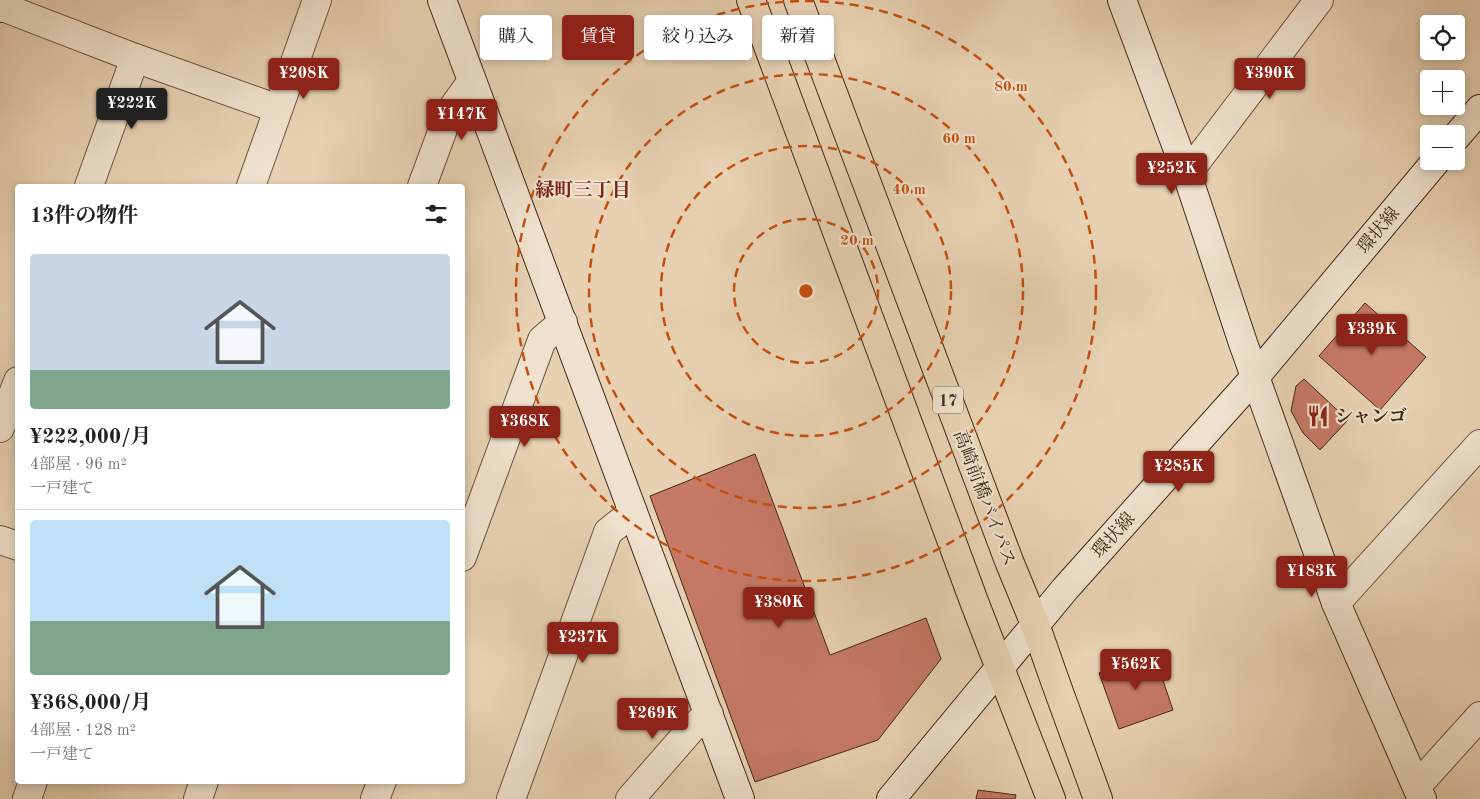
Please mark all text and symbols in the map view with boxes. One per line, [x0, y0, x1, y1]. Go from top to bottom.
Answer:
chip: 購入 [480, 15, 552, 60]
chip: 賃貸 [562, 15, 634, 60]
chip: 絞り込み [644, 15, 752, 60]
chip: 新着 [762, 15, 834, 60]
map controls [1420, 15, 1465, 170]
button: locate [1420, 15, 1465, 60]
pin: ¥208K [269, 58, 339, 100]
pin: ¥390K [1235, 58, 1305, 100]
text: ¥208K [279, 66, 329, 82]
text: ¥390K [1245, 66, 1295, 82]
button: + [1420, 70, 1465, 115]
text: 80 m [994, 80, 1028, 95]
pin: ¥222K [97, 88, 167, 130]
text: ¥222K [107, 96, 157, 112]
pin: ¥147K [427, 98, 497, 141]
text: ¥147K [437, 107, 487, 123]
button: − [1420, 125, 1465, 170]
text: 60 m [942, 132, 976, 147]
pin: ¥252K [1137, 152, 1207, 195]
text: ¥252K [1147, 161, 1197, 177]
district label: 緑町三丁目 [535, 179, 631, 201]
text: 40 m [892, 183, 926, 198]
icon: filters [422, 200, 450, 228]
street label: 環状線 [1353, 203, 1403, 257]
text: 13件の物件 [30, 206, 138, 227]
text: 20 m [840, 234, 874, 249]
centre of rings [797, 282, 815, 300]
icon: home [195, 287, 285, 377]
pin: ¥339K [1337, 314, 1407, 356]
text: ¥339K [1347, 322, 1397, 338]
road number: 17 [933, 386, 963, 414]
restaurant icon: シャンゴ [1305, 403, 1331, 429]
pin: ¥368K [490, 406, 560, 448]
place label: シャンゴ [1335, 407, 1407, 426]
text: ¥368K [500, 414, 550, 430]
text: ¥222,000/月 [30, 427, 152, 448]
street label: 高崎前橋バイパス [950, 427, 1020, 569]
pin: ¥285K [1144, 450, 1214, 493]
text: 4部屋 · 96 m² [30, 457, 127, 473]
text: ¥285K [1154, 459, 1204, 475]
text: 一戸建て [30, 481, 94, 497]
street label: 環状線 [1088, 508, 1138, 562]
icon: home [195, 552, 285, 642]
pin: ¥183K [1277, 556, 1347, 598]
text: ¥183K [1287, 564, 1337, 580]
pin: ¥380K [744, 586, 814, 629]
text: ¥380K [754, 595, 804, 611]
pin: ¥237K [548, 622, 618, 664]
text: ¥237K [558, 630, 608, 646]
pin: ¥562K [1101, 648, 1171, 691]
text: ¥562K [1111, 657, 1161, 673]
text: ¥368,000/月 [30, 693, 152, 714]
pin: ¥269K [618, 698, 688, 740]
text: ¥269K [628, 706, 678, 722]
text: 4部屋 · 128 m² [30, 723, 136, 739]
text: 一戸建て [30, 747, 94, 763]

